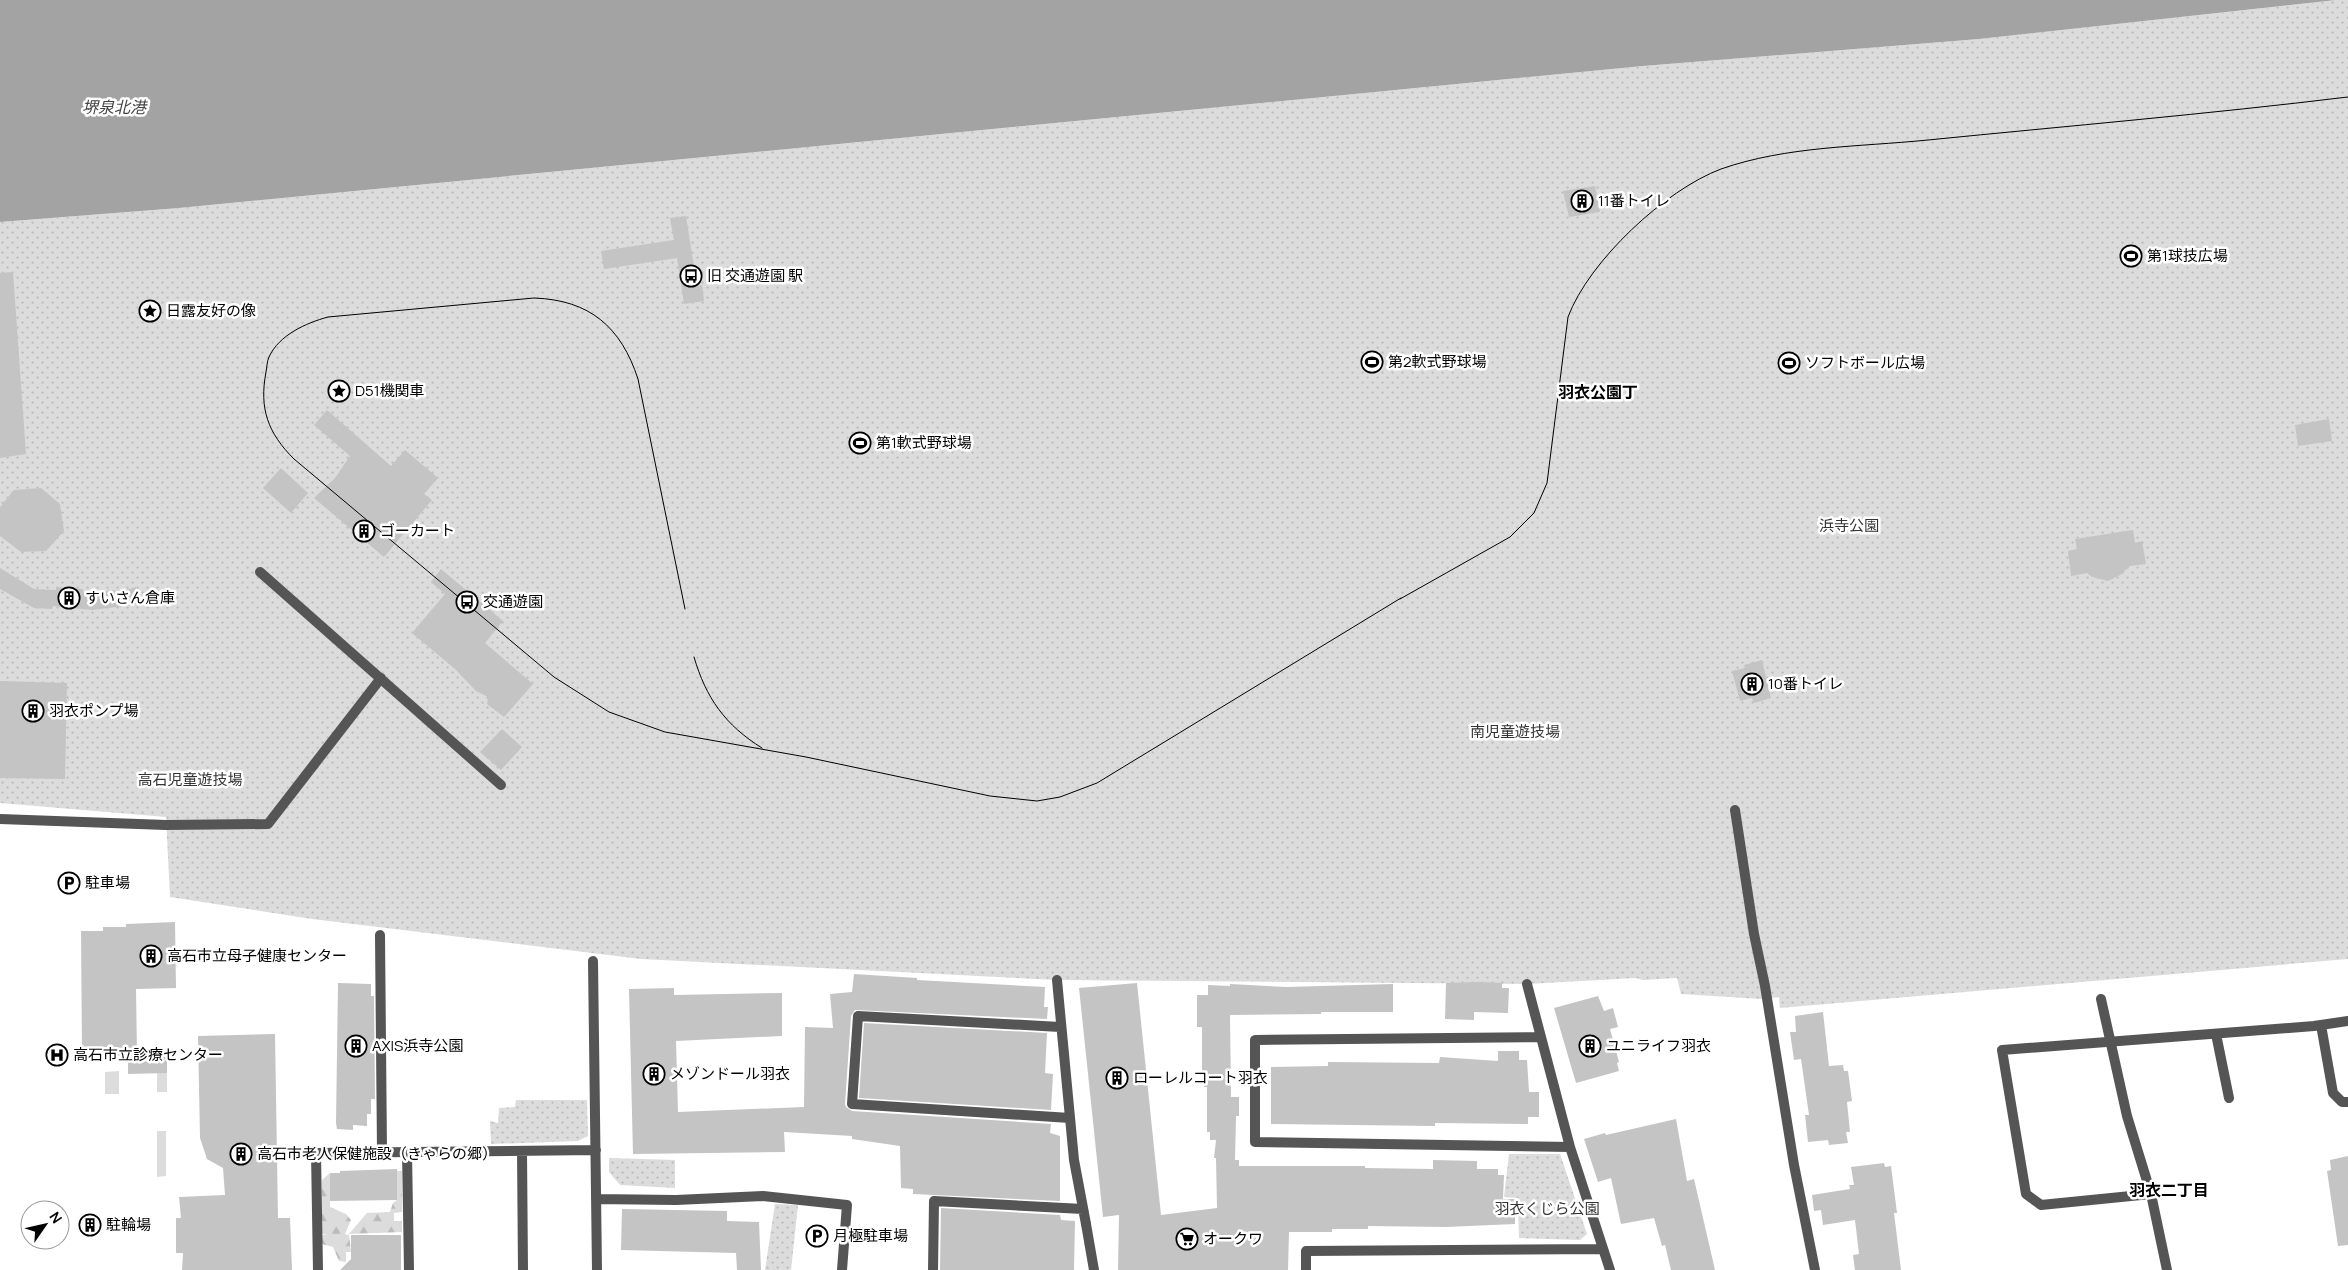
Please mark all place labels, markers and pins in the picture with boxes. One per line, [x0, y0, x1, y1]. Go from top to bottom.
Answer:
building icon: 11番トイレ [1570, 189, 1594, 213]
place label: 11番トイレ [1598, 190, 1670, 211]
sports icon: 第1球技広場 [2119, 244, 2143, 268]
place label: 第1球技広場 [2147, 245, 2228, 266]
bus stop icon: 旧 交通遊園 駅 [679, 264, 703, 288]
place label: 旧 交通遊園 駅 [707, 265, 803, 286]
place icon: 日露友好の像 [138, 299, 162, 323]
place label: 日露友好の像 [166, 300, 256, 321]
sports icon: 第2軟式野球場 [1360, 350, 1384, 374]
place label: 第2軟式野球場 [1388, 351, 1487, 372]
sports icon: ソフトボール広場 [1777, 351, 1801, 375]
place label: ソフトボール広場 [1805, 352, 1925, 373]
place icon: D51機関車 [327, 379, 351, 403]
place label: D51機関車 [355, 380, 425, 401]
sports icon: 第1軟式野球場 [848, 431, 872, 455]
place label: 第1軟式野球場 [876, 432, 972, 453]
building icon: ゴーカート [352, 519, 376, 543]
place label: ゴーカート [380, 520, 455, 541]
building icon: すいさん倉庫 [57, 586, 81, 610]
place label: すいさん倉庫 [85, 587, 175, 608]
bus stop icon: 交通遊園 [455, 590, 479, 614]
place label: 交通遊園 [483, 591, 543, 612]
building icon: 10番トイレ [1740, 672, 1764, 696]
place label: 10番トイレ [1768, 673, 1843, 694]
building icon: 羽衣ポンプ場 [21, 699, 45, 723]
place label: 羽衣ポンプ場 [49, 700, 139, 721]
parking icon: 駐車場 [57, 871, 81, 895]
place label: 駐車場 [85, 872, 130, 893]
building icon: 高石市立母子健康センター [139, 944, 163, 968]
place label: 高石市立母子健康センター [167, 945, 347, 966]
building icon: AXIS浜寺公園 [344, 1034, 368, 1058]
building icon: ユニライフ羽衣 [1578, 1034, 1602, 1058]
place label: AXIS浜寺公園 [372, 1035, 463, 1056]
place label: ユニライフ羽衣 [1606, 1035, 1711, 1056]
hospital icon: 高石市立診療センター [45, 1043, 69, 1067]
place label: 高石市立診療センター [73, 1044, 223, 1065]
building icon: メゾンドール羽衣 [642, 1062, 666, 1086]
place label: メゾンドール羽衣 [670, 1063, 790, 1084]
building icon: ローレルコート羽衣 [1105, 1066, 1129, 1090]
place label: ローレルコート羽衣 [1133, 1067, 1268, 1088]
building icon: 高石市老人保健施設（きゃらの郷） [229, 1142, 253, 1166]
place label: 高石市老人保健施設（きゃらの郷） [257, 1143, 497, 1164]
building icon: 駐輪場 [78, 1213, 102, 1237]
place label: 駐輪場 [106, 1214, 151, 1235]
parking icon: 月極駐車場 [805, 1224, 829, 1248]
place label: 月極駐車場 [833, 1225, 908, 1246]
supermarket icon: オークワ [1175, 1227, 1199, 1251]
place label: オークワ [1203, 1228, 1263, 1249]

